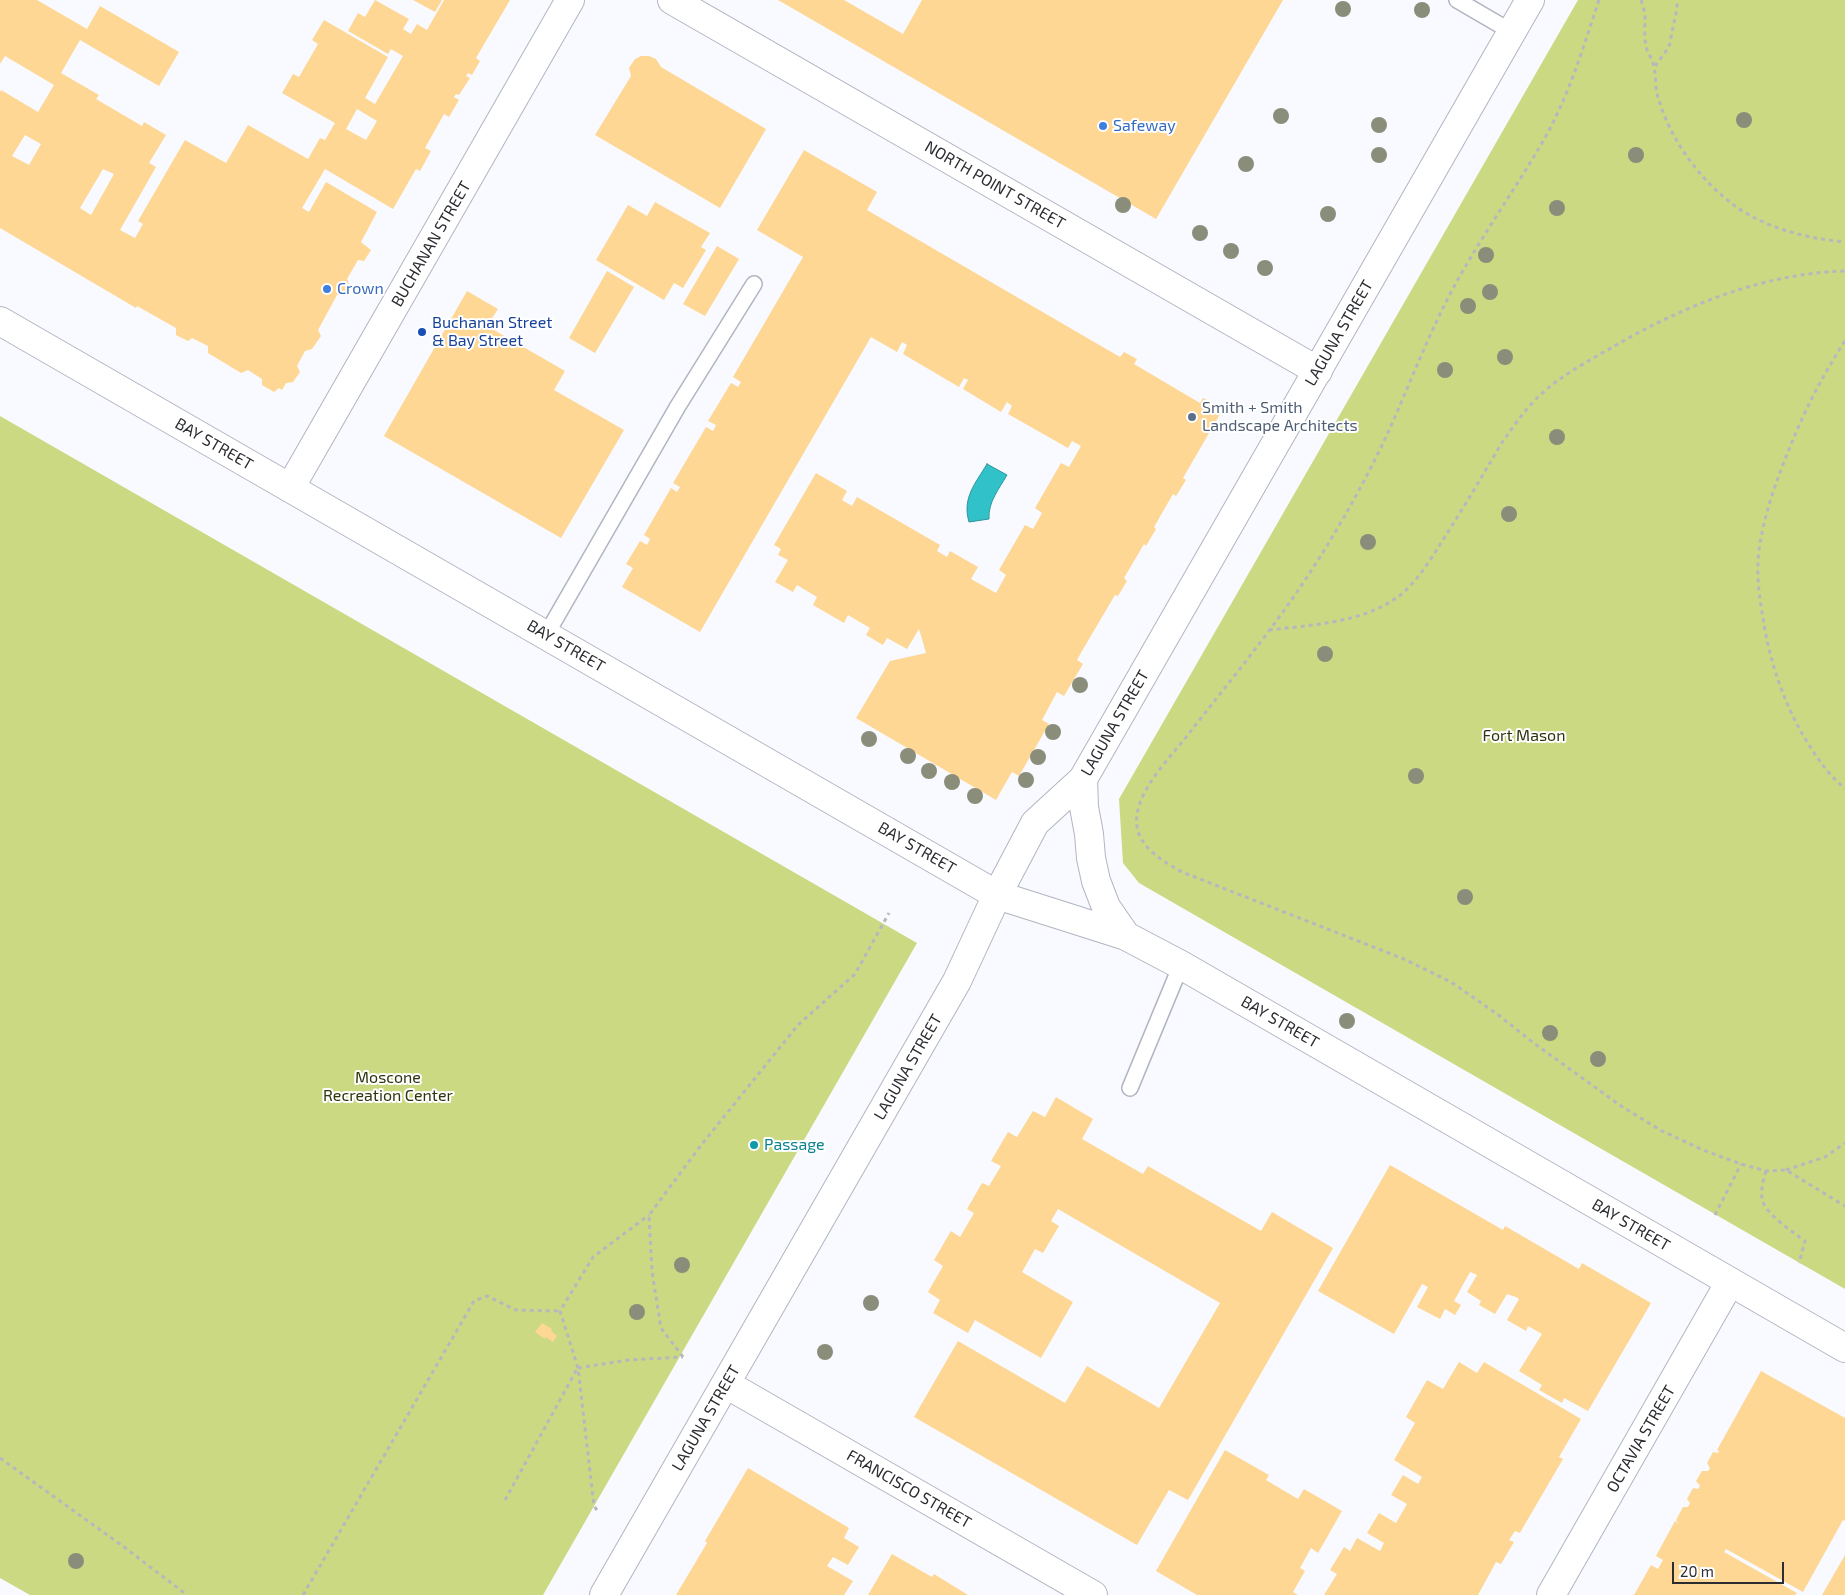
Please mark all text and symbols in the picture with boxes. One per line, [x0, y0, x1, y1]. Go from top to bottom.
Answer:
place label: Safeway [1113, 116, 1176, 136]
marker: Safeway [1097, 120, 1109, 132]
street label: NORTH POINT STREET [921, 137, 1069, 233]
street label: BUCHANAN STREET [387, 178, 475, 310]
street label: LAGUNA STREET [1301, 277, 1377, 389]
place label: Crown [337, 279, 384, 299]
marker: Crown [321, 283, 333, 295]
place label: Buchanan Street & Bay Street [432, 313, 552, 351]
marker: Buchanan Street & Bay Street [416, 326, 428, 338]
place label: Smith + Smith Landscape Architects [1202, 398, 1358, 436]
marker: Smith + Smith Landscape Architects [1186, 411, 1198, 423]
street label: BAY STREET [172, 414, 256, 474]
street label: BAY STREET [524, 616, 608, 676]
street label: LAGUNA STREET [1077, 667, 1153, 779]
park label: Fort Mason [1483, 726, 1565, 746]
street label: BAY STREET [875, 818, 959, 878]
street label: BAY STREET [1238, 992, 1322, 1052]
street label: LAGUNA STREET [870, 1011, 946, 1123]
park label: Moscone Recreation Center [323, 1068, 453, 1106]
place label: Passage [764, 1135, 825, 1155]
marker: Passage [748, 1139, 760, 1151]
street label: BAY STREET [1589, 1195, 1673, 1255]
street label: LAGUNA STREET [668, 1362, 744, 1474]
street label: OCTAVIA STREET [1603, 1382, 1679, 1496]
street label: FRANCISCO STREET [843, 1446, 975, 1532]
scale bar [1675, 1552, 1788, 1584]
text: 20 m [1680, 1562, 1714, 1580]

